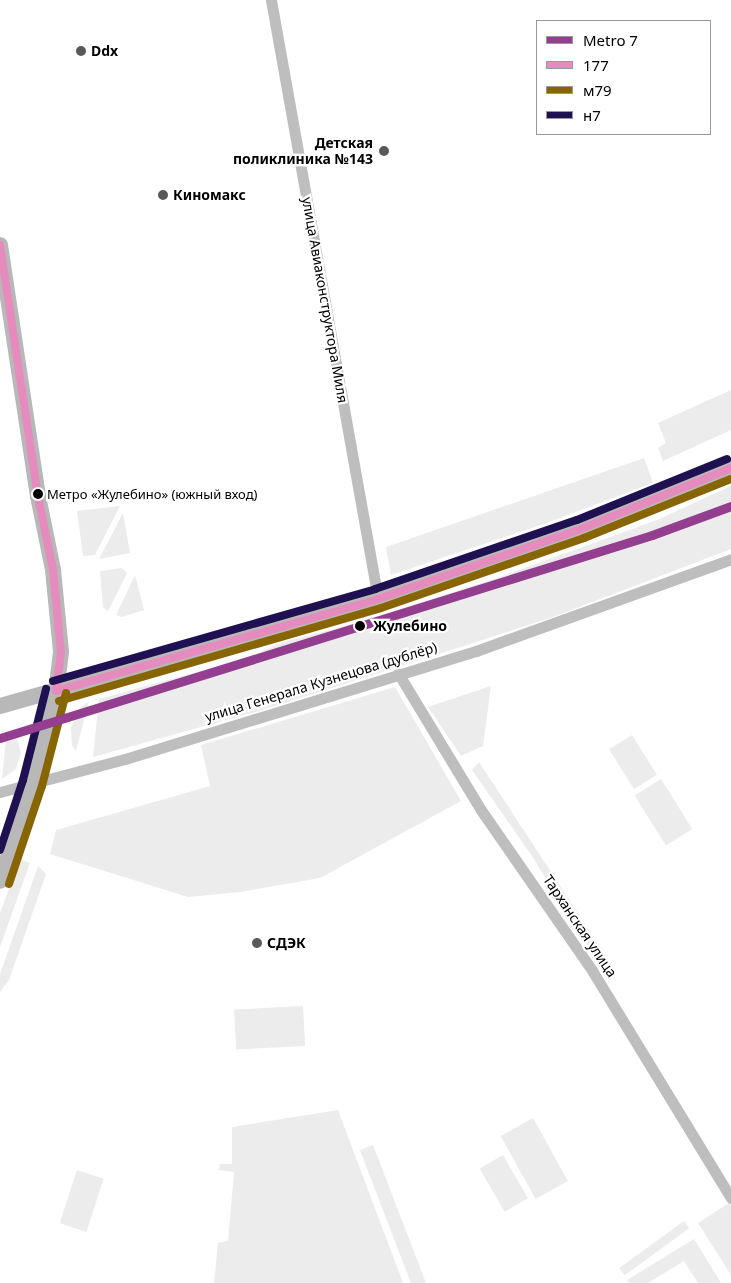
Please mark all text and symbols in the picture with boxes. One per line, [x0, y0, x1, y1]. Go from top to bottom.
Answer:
legend [536, 20, 711, 135]
text: Metro 7 [583, 30, 638, 50]
place label: Ddx [91, 43, 118, 59]
marker: Ddx [75, 45, 87, 57]
text: 177 [583, 55, 609, 75]
text: м79 [583, 80, 612, 100]
text: н7 [583, 105, 601, 125]
place label: Детская поликлиника №143 [233, 135, 373, 168]
marker: Детская поликлиника №143 [377, 144, 391, 158]
place label: Киномакс [173, 187, 246, 203]
marker: Киномакс [157, 189, 169, 201]
street label: улица Авиаконструктора Миля [299, 196, 351, 404]
place label: Метро «Жулебино» (южный вход) [47, 486, 257, 502]
marker: Метро «Жулебино» (южный вход) [33, 489, 43, 499]
marker: Жулебино [351, 617, 369, 635]
place label: Жулебино [373, 618, 447, 634]
street label: улица Генерала Кузнецова (дублёр) [203, 639, 439, 725]
street label: Тарханская улица [540, 872, 620, 980]
place label: СДЭК [267, 935, 306, 951]
marker: СДЭК [251, 937, 263, 949]

